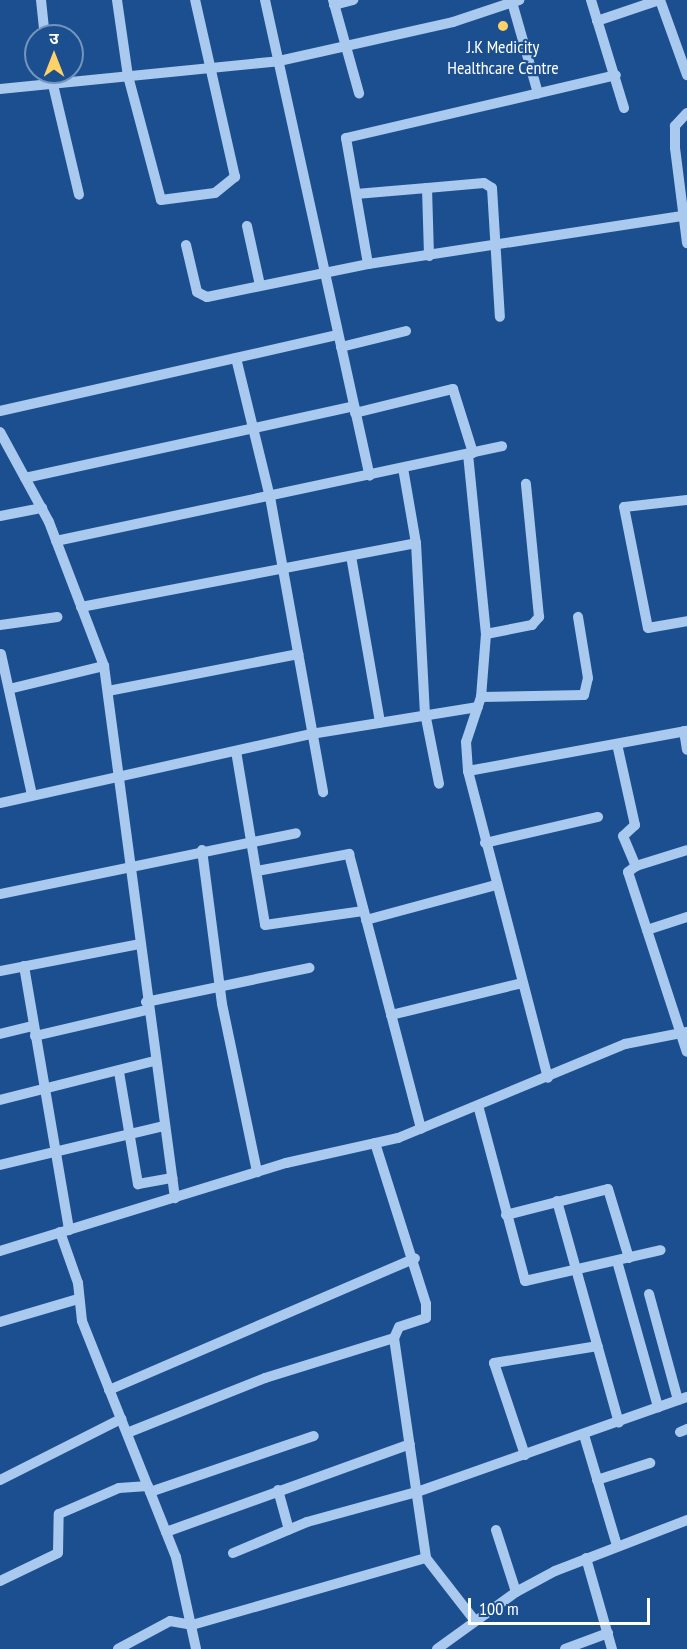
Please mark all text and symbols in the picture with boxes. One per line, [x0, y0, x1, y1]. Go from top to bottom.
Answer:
marker: J.K Medicity Healthcare Centre [494, 17, 512, 35]
north arrow [24, 24, 84, 84]
text: उ [49, 28, 59, 48]
place label: J.K Medicity Healthcare Centre [447, 37, 559, 80]
scale bar [471, 1586, 652, 1624]
text: 100 m [479, 1597, 519, 1620]

